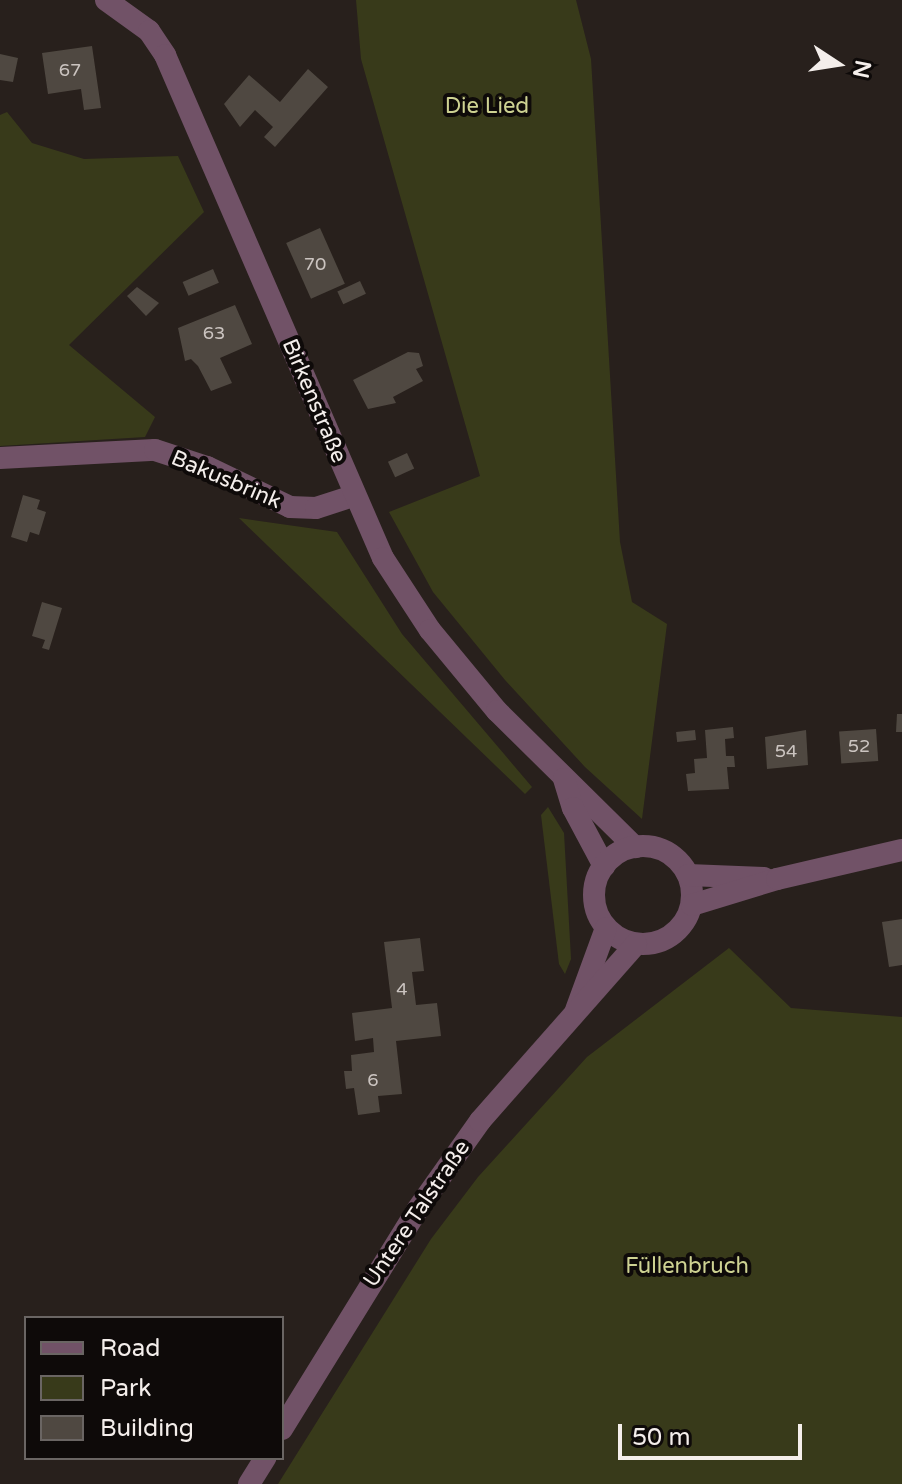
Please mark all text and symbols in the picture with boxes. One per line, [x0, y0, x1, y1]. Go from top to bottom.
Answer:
north arrow [798, 24, 878, 104]
text: N [847, 58, 876, 80]
house number: 67 [59, 59, 81, 81]
park label: Die Lied [445, 94, 529, 120]
house number: 70 [304, 253, 326, 275]
house number: 63 [203, 322, 225, 344]
street label: Birkenstraße [276, 335, 352, 467]
street label: Bakusbrink [167, 445, 285, 515]
house number: 52 [848, 735, 870, 757]
house number: 54 [775, 740, 797, 762]
house number: 4 [396, 978, 408, 1000]
house number: 6 [367, 1069, 379, 1091]
street label: Untere Talstraße [358, 1136, 476, 1292]
park label: Füllenbruch [625, 1254, 749, 1280]
legend [24, 1316, 284, 1460]
text: Road [100, 1334, 160, 1363]
text: Park [100, 1374, 151, 1403]
scale bar [622, 1408, 806, 1458]
text: Building [100, 1414, 194, 1443]
text: 50 m [632, 1423, 690, 1452]

